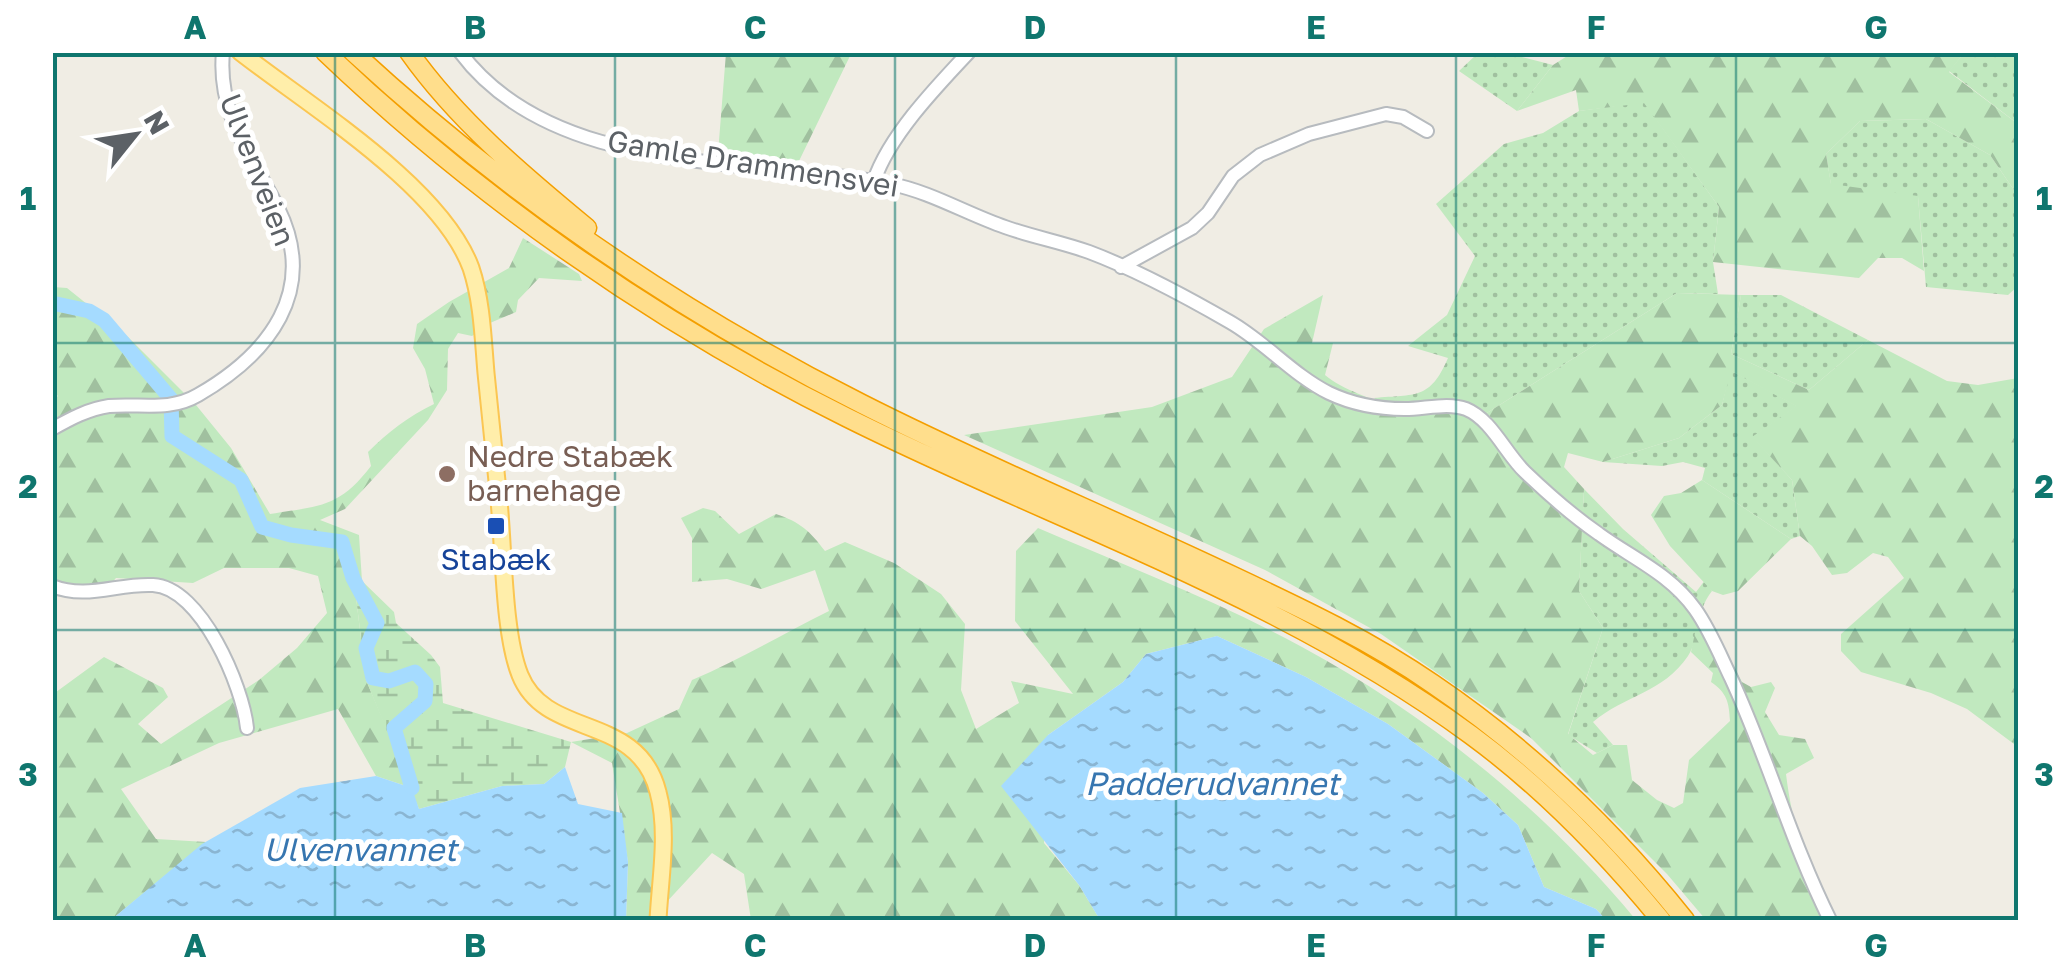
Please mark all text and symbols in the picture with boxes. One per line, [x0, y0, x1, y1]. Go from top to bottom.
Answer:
text: A [184, 8, 207, 46]
text: B [464, 8, 486, 46]
text: C [744, 8, 766, 46]
text: D [1024, 8, 1046, 46]
text: E [1306, 8, 1326, 46]
text: F [1586, 8, 1606, 46]
text: G [1864, 8, 1888, 46]
north arrow [85, 85, 185, 185]
street label: Ulvenveien [212, 89, 303, 251]
text: N [137, 105, 177, 140]
street label: Gamle Drammensvei [605, 122, 902, 204]
text: 1 [20, 179, 36, 217]
text: 1 [2036, 179, 2052, 217]
place label: Nedre Stabæk barnehage [467, 438, 673, 508]
marker: Nedre Stabæk barnehage [436, 463, 458, 485]
text: 2 [18, 467, 38, 505]
text: 2 [2034, 467, 2054, 505]
marker: Stabæk [485, 515, 507, 537]
place label: Stabæk [441, 541, 552, 577]
text: 3 [18, 755, 38, 793]
text: 3 [2034, 755, 2054, 793]
water label: Padderudvannet [1085, 764, 1342, 802]
water label: Ulvenvannet [263, 830, 460, 868]
text: A [184, 926, 207, 964]
text: B [464, 926, 486, 964]
text: C [744, 926, 766, 964]
text: D [1024, 926, 1046, 964]
text: E [1306, 926, 1326, 964]
text: F [1586, 926, 1606, 964]
text: G [1864, 926, 1888, 964]

